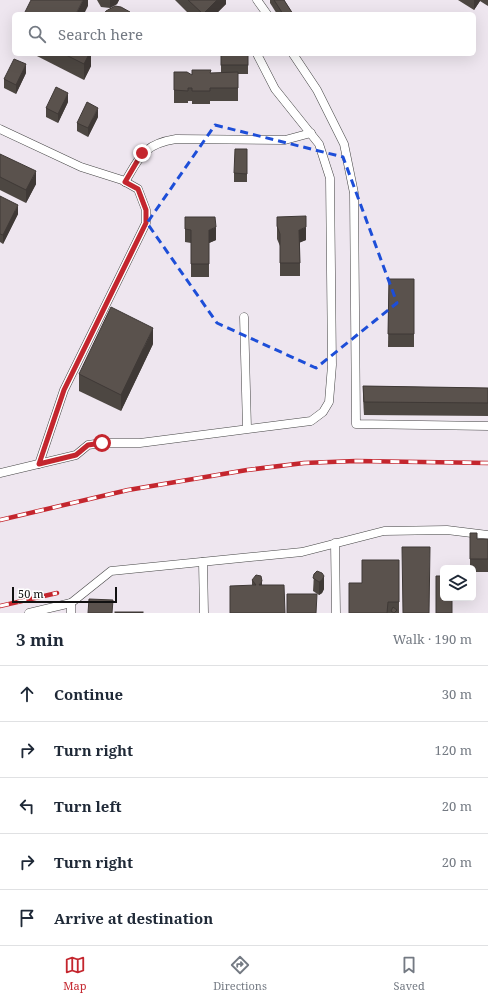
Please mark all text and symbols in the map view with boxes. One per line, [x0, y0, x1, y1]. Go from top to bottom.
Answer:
search box [12, 12, 476, 56]
icon: search [26, 23, 48, 45]
text: Search here [58, 24, 143, 44]
route end [133, 144, 151, 162]
route start [93, 434, 111, 452]
map controls [440, 565, 476, 601]
button: layers [440, 565, 476, 601]
scale bar [12, 585, 117, 604]
text: 50 m [18, 586, 44, 601]
text: 3 min [16, 628, 64, 651]
text: Walk · 190 m [393, 630, 472, 648]
icon: ahead [16, 683, 38, 705]
text: Continue [54, 684, 123, 704]
text: 30 m [442, 685, 472, 703]
icon: right [16, 739, 38, 761]
text: Turn right [54, 740, 133, 760]
text: 120 m [435, 741, 472, 759]
icon: left [16, 795, 38, 817]
text: Turn left [54, 796, 122, 816]
text: 20 m [442, 797, 472, 815]
icon: right [16, 851, 38, 873]
text: Turn right [54, 852, 133, 872]
text: 20 m [442, 853, 472, 871]
icon: arrive [16, 907, 38, 929]
text: Arrive at destination [54, 908, 213, 928]
tab: Map [63, 954, 87, 993]
tab: Directions [213, 954, 267, 993]
tab: Saved [394, 954, 425, 993]

